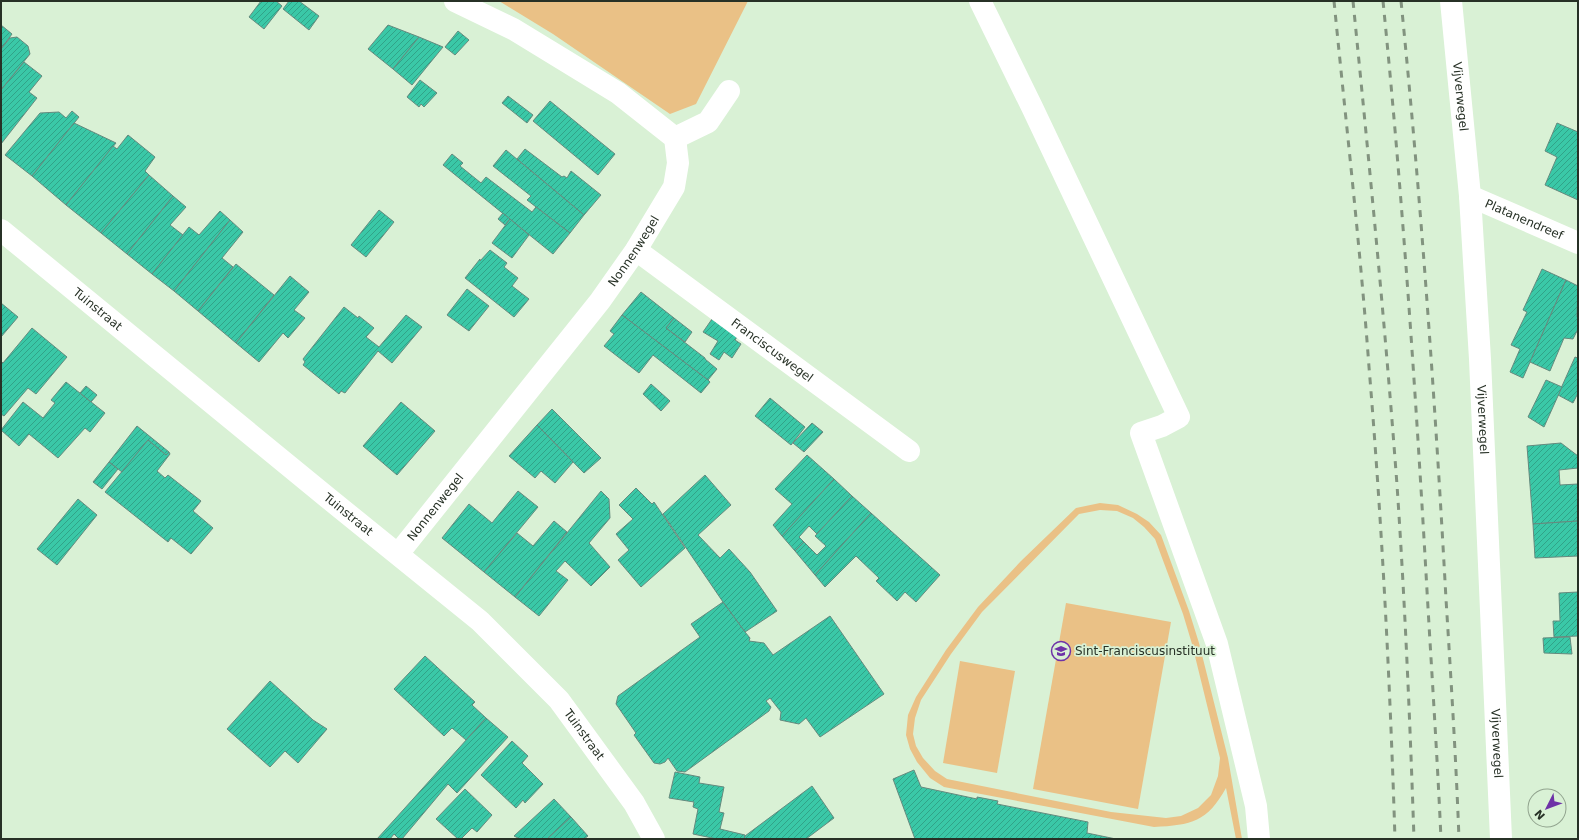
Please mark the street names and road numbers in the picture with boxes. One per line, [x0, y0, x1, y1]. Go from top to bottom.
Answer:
street label: Vijverwegel [1450, 61, 1471, 132]
street label: Platanendreef [1483, 196, 1566, 243]
street label: Nonnenwegel [605, 213, 662, 289]
street label: Tuinstraat [69, 284, 125, 334]
street label: Franciscuswegel [728, 315, 816, 385]
street label: Vijverwegel [1474, 385, 1491, 455]
street label: Nonnenwegel [404, 471, 467, 544]
street label: Tuinstraat [320, 490, 376, 539]
street label: Tuinstraat [561, 706, 608, 763]
street label: Vijverwegel [1488, 708, 1505, 779]

